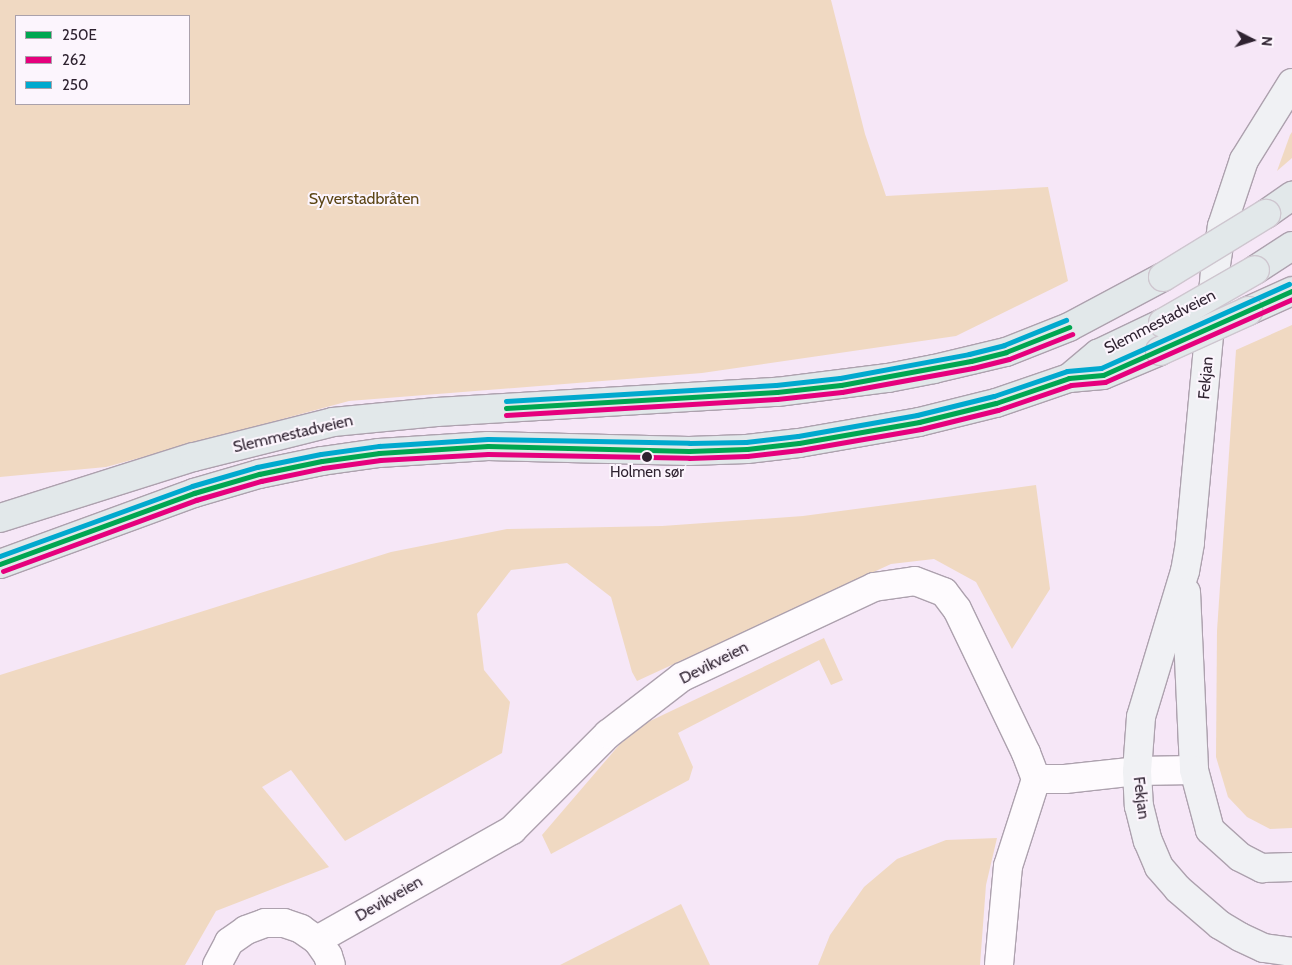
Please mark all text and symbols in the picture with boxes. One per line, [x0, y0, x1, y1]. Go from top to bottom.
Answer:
legend [15, 15, 190, 105]
north arrow [1227, 15, 1277, 65]
text: 250E [62, 26, 97, 44]
text: N [1258, 36, 1276, 47]
text: 262 [62, 51, 86, 69]
text: 250 [62, 76, 88, 94]
park label: Syverstadbråten [309, 189, 419, 209]
street label: Slemmestadveien [1101, 286, 1219, 358]
street label: Fekjan [1195, 356, 1217, 400]
street label: Slemmestadveien [231, 411, 355, 457]
marker: Holmen sør [642, 452, 652, 462]
place label: Holmen sør [610, 464, 684, 482]
street label: Devikveien [676, 638, 752, 688]
street label: Fekjan [1129, 775, 1153, 821]
street label: Devikveien [352, 872, 426, 926]

